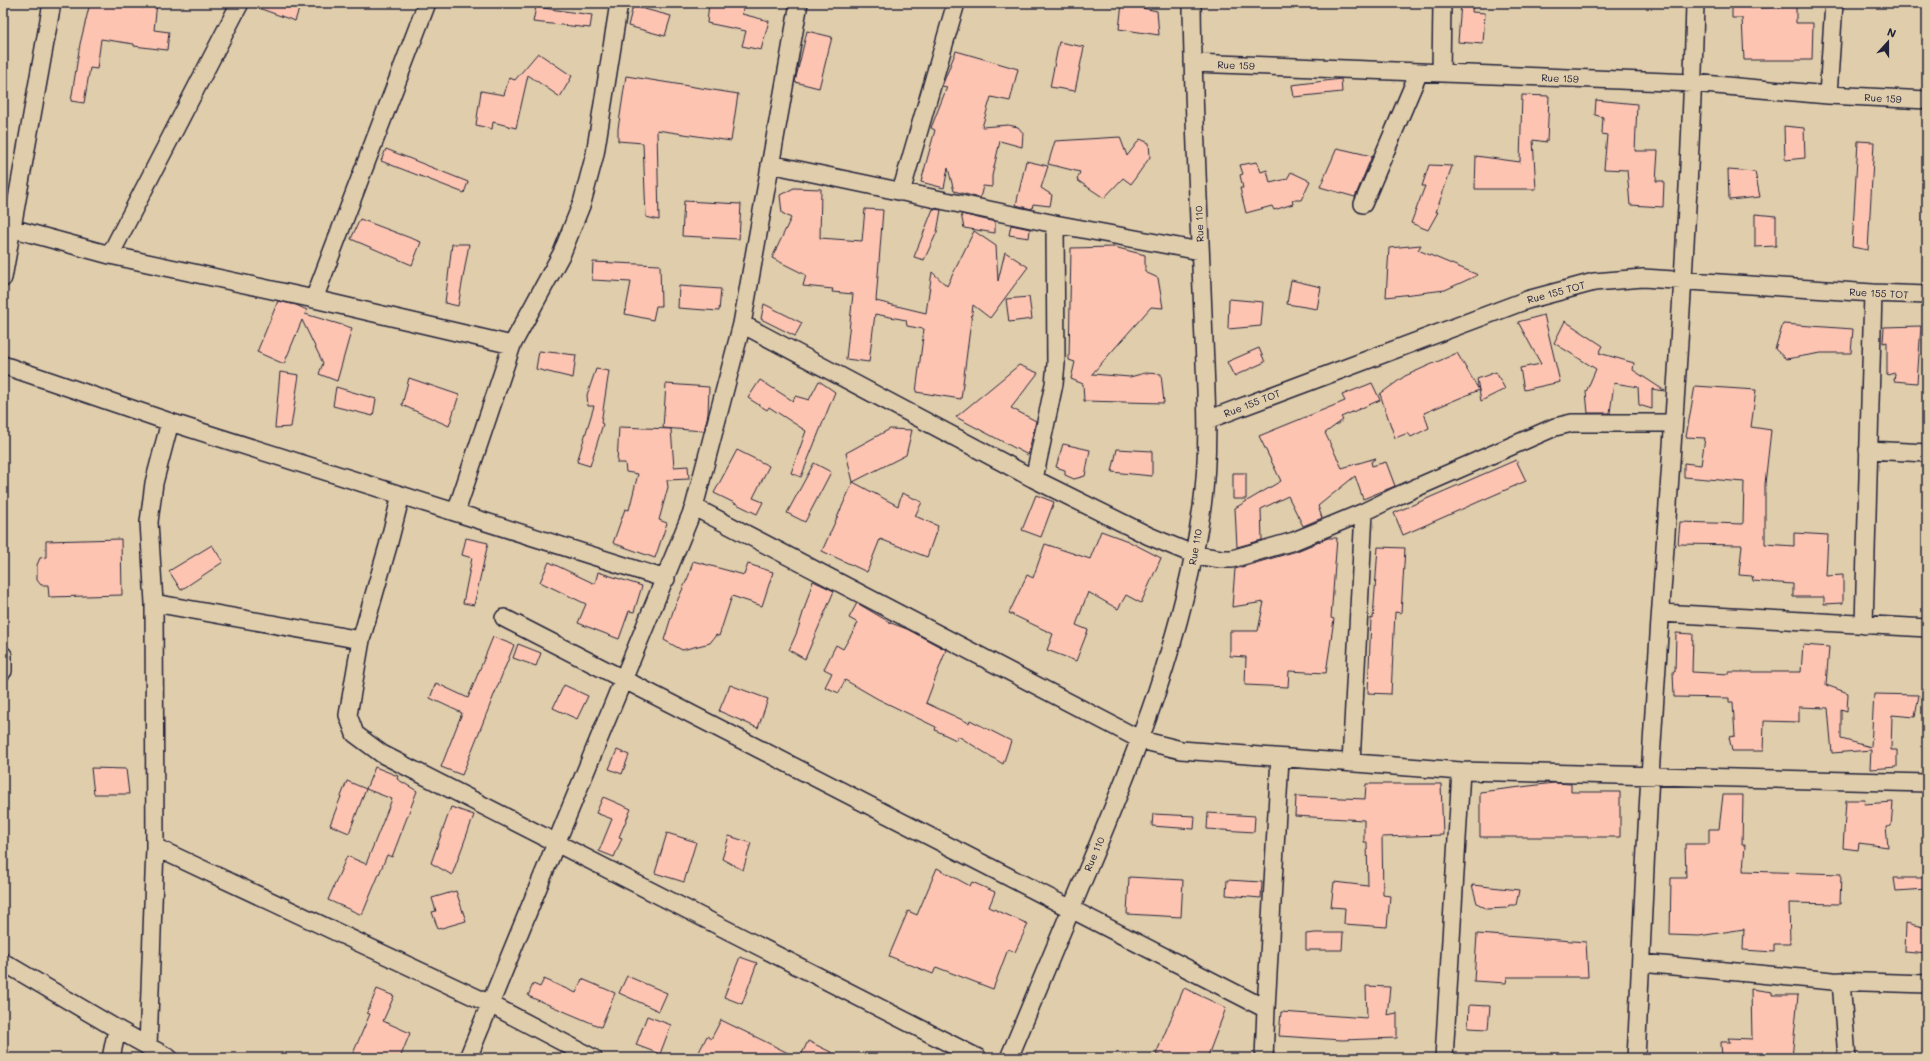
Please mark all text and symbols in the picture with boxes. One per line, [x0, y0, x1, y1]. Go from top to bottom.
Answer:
north arrow [1868, 22, 1908, 62]
text: N [1885, 24, 1898, 41]
street label: Rue 159 [1217, 57, 1255, 73]
street label: Rue 159 [1541, 70, 1579, 86]
street label: Rue 159 [1864, 90, 1902, 106]
street label: Rue 110 [1191, 206, 1207, 242]
street label: Rue 155 TOT [1525, 277, 1587, 306]
street label: Rue 155 TOT [1849, 284, 1910, 302]
street label: Rue 155 TOT [1222, 386, 1283, 420]
street label: Rue 110 [1185, 528, 1205, 566]
street label: Rue 110 [1080, 835, 1108, 873]

